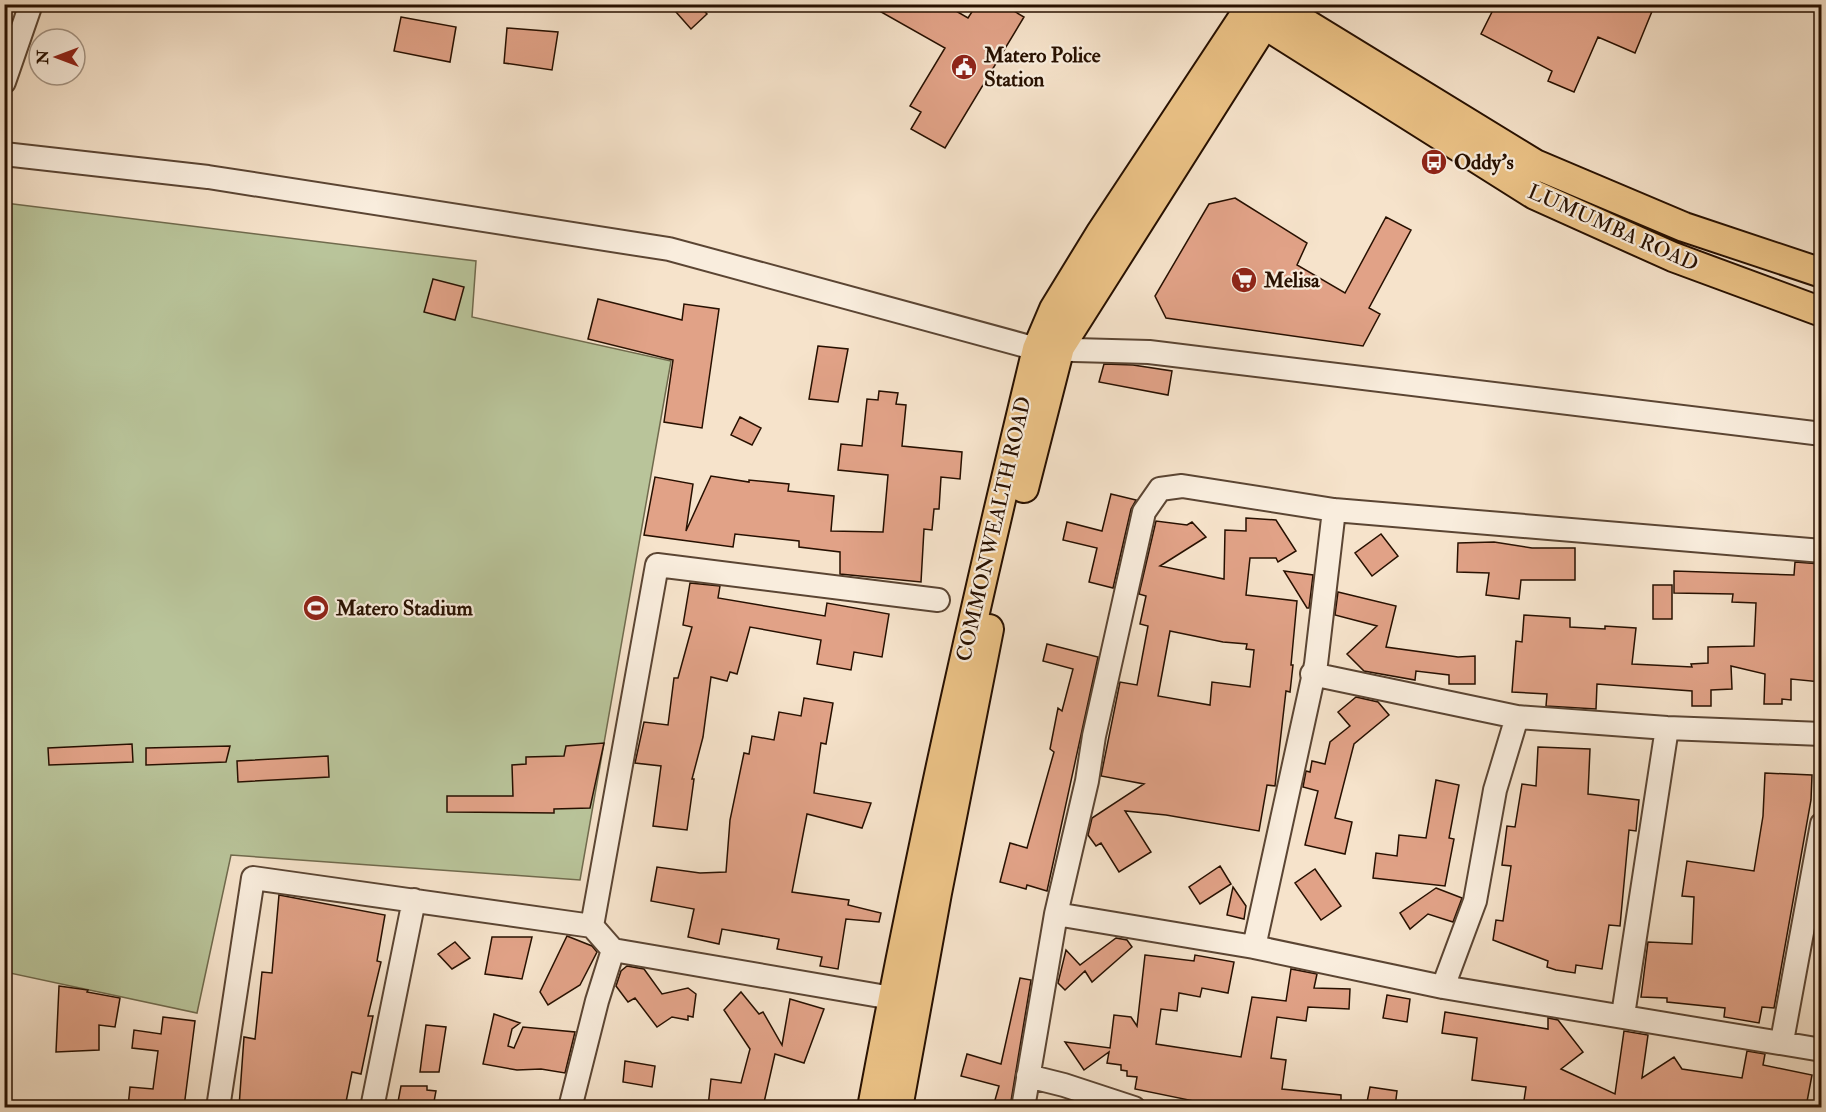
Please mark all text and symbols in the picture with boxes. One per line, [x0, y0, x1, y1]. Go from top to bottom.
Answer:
north arrow [27, 27, 87, 87]
place label: Matero Police Station [983, 42, 1101, 93]
text: N [33, 49, 53, 65]
public building icon: Matero Police Station [949, 52, 979, 82]
bus stop icon: Oddy's [1419, 147, 1449, 177]
place label: Oddy's [1454, 149, 1514, 176]
street label: LUMUMBA ROAD [1523, 178, 1703, 278]
supermarket icon: Melisa [1229, 265, 1259, 295]
place label: Melisa [1263, 267, 1321, 294]
street label: COMMONWEALTH ROAD [950, 394, 1038, 664]
sports icon: Matero Stadium [301, 593, 331, 623]
place label: Matero Stadium [335, 595, 474, 622]

